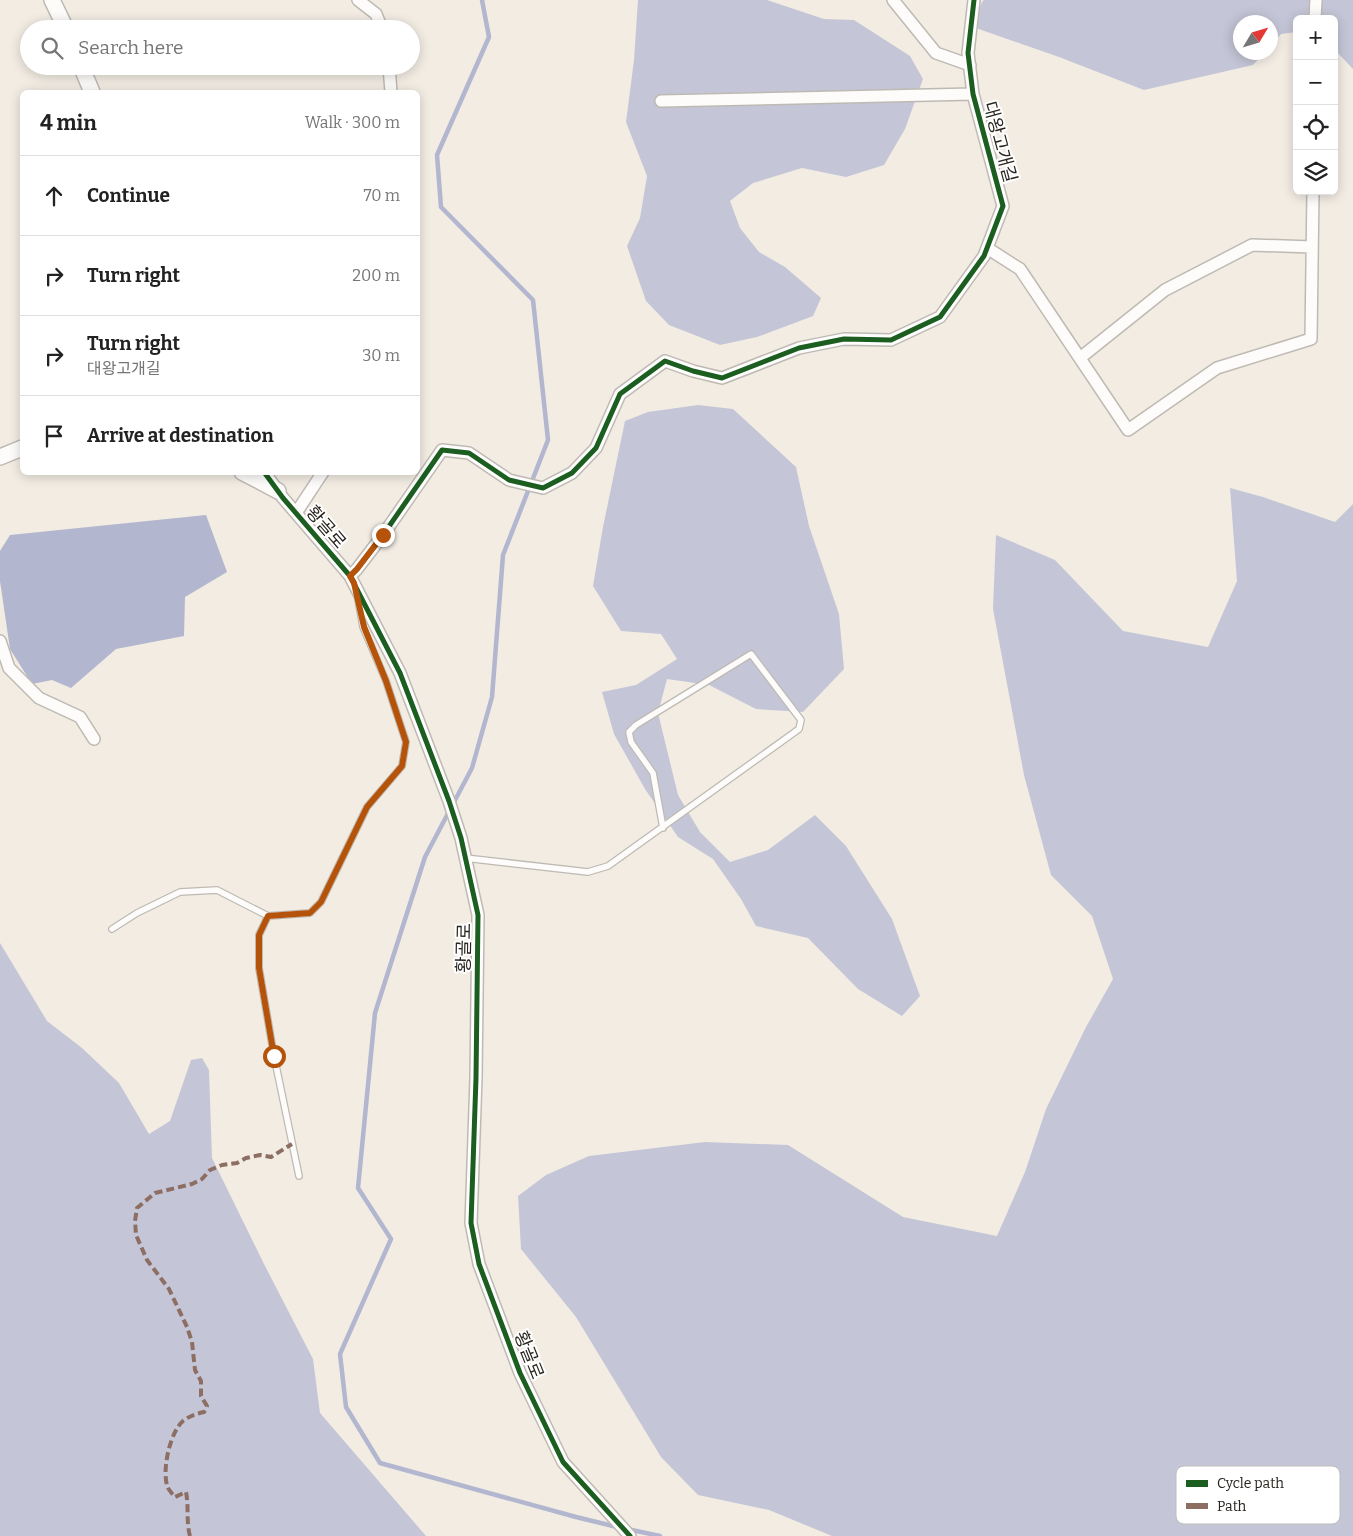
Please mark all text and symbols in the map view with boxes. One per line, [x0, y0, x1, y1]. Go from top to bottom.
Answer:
north arrow [1233, 15, 1278, 60]
map controls [1293, 15, 1338, 195]
button: + [1293, 15, 1338, 60]
search box [20, 20, 420, 75]
icon: search [38, 34, 66, 62]
text: Search here [78, 36, 183, 59]
button: − [1293, 60, 1338, 105]
street label: 대왕고개길 [979, 99, 1021, 185]
button: locate [1293, 105, 1338, 150]
text: 4 min [40, 110, 97, 136]
text: Walk · 300 m [305, 113, 400, 132]
button: layers [1293, 150, 1338, 195]
icon: ahead [40, 182, 68, 210]
text: Continue [87, 184, 170, 207]
text: 70 m [364, 186, 400, 205]
icon: right [40, 262, 68, 290]
text: Turn right [87, 264, 180, 287]
text: 200 m [352, 266, 400, 285]
text: Turn right [87, 332, 180, 355]
icon: right [40, 342, 68, 370]
text: 30 m [362, 346, 400, 365]
text: 대왕고개길 [87, 359, 161, 378]
icon: arrive [40, 422, 68, 450]
text: Arrive at destination [87, 424, 274, 447]
street label: 황골로 [301, 501, 351, 553]
route end [372, 524, 395, 547]
street label: 황골로 [453, 923, 475, 973]
route start [263, 1045, 286, 1068]
street label: 황골로 [509, 1328, 549, 1382]
legend [1176, 1466, 1340, 1524]
text: Cycle path [1217, 1475, 1284, 1492]
text: Path [1217, 1498, 1247, 1515]

